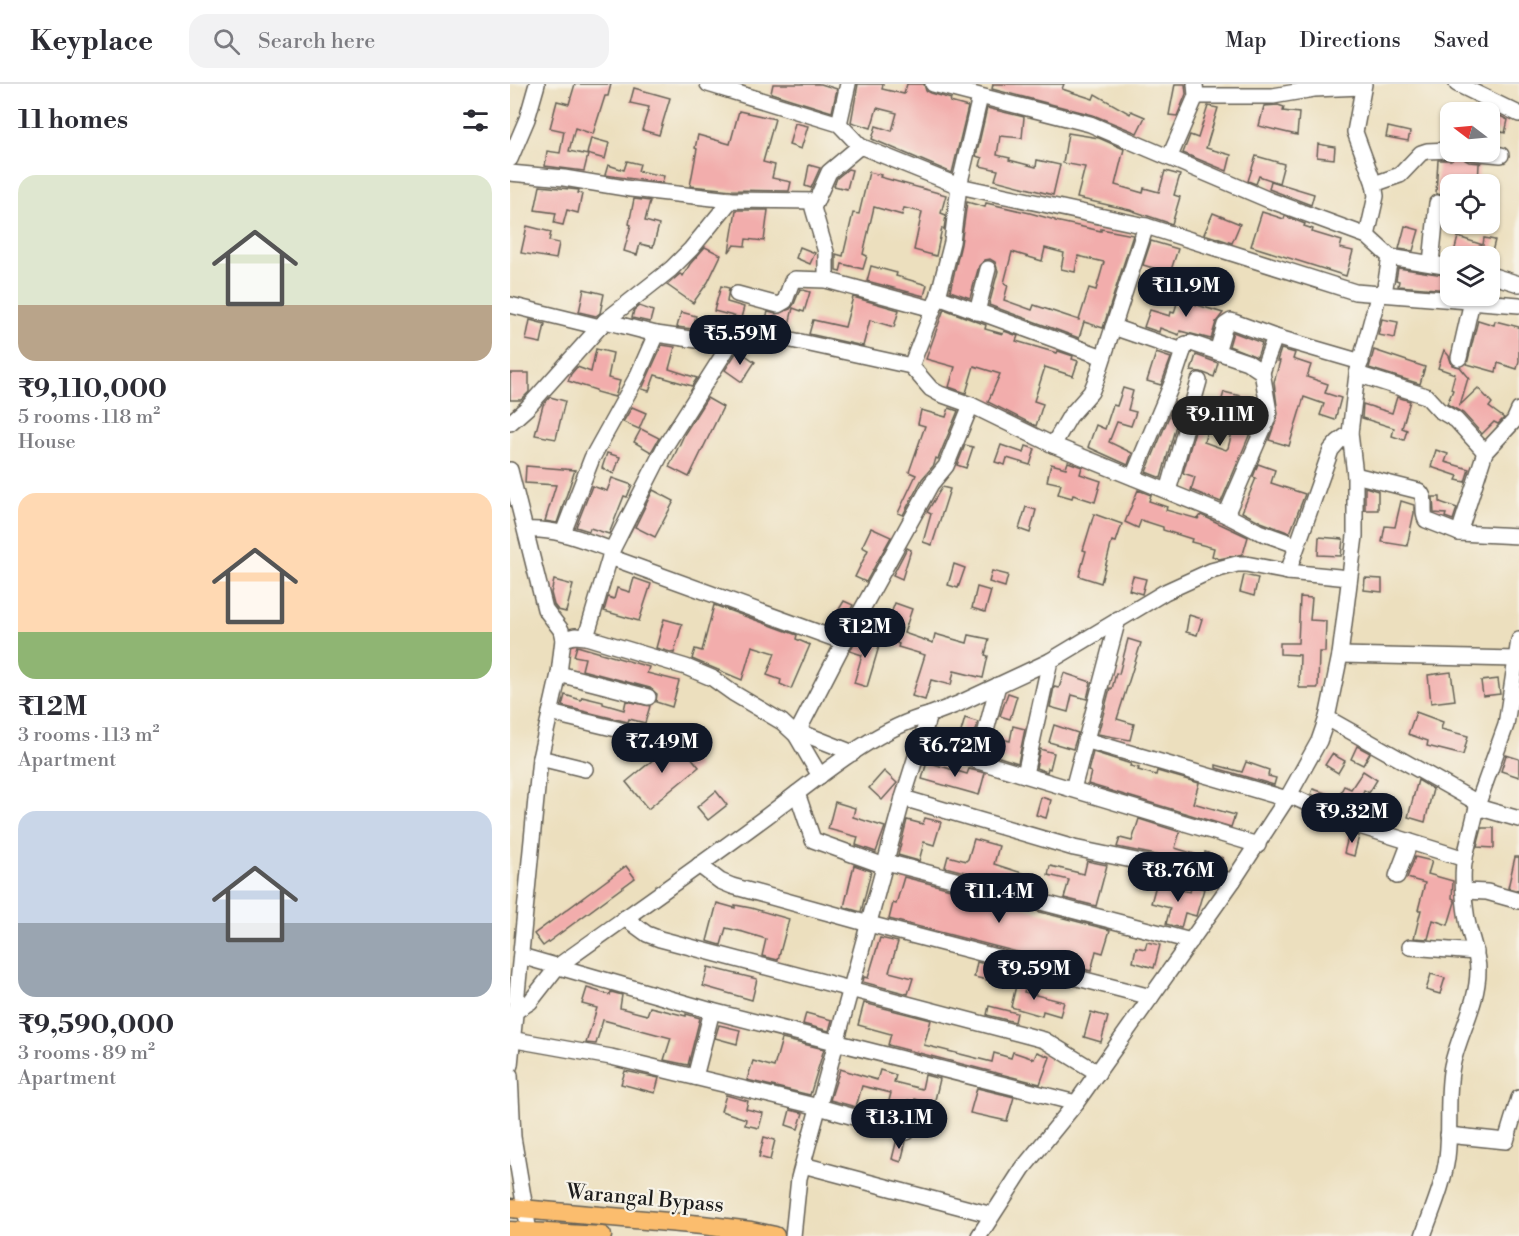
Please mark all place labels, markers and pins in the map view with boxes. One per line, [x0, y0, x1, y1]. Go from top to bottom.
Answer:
pin: ₹11.9M [1137, 267, 1235, 318]
pin: ₹5.59M [691, 315, 789, 366]
pin: ₹9.11M [1171, 396, 1269, 447]
pin: ₹12M [829, 608, 901, 659]
pin: ₹7.49M [613, 723, 711, 774]
pin: ₹6.72M [906, 727, 1004, 778]
pin: ₹9.32M [1303, 793, 1401, 844]
pin: ₹8.76M [1129, 852, 1227, 903]
pin: ₹11.4M [950, 873, 1048, 924]
pin: ₹9.59M [985, 950, 1083, 1001]
pin: ₹13.1M [850, 1099, 948, 1150]

